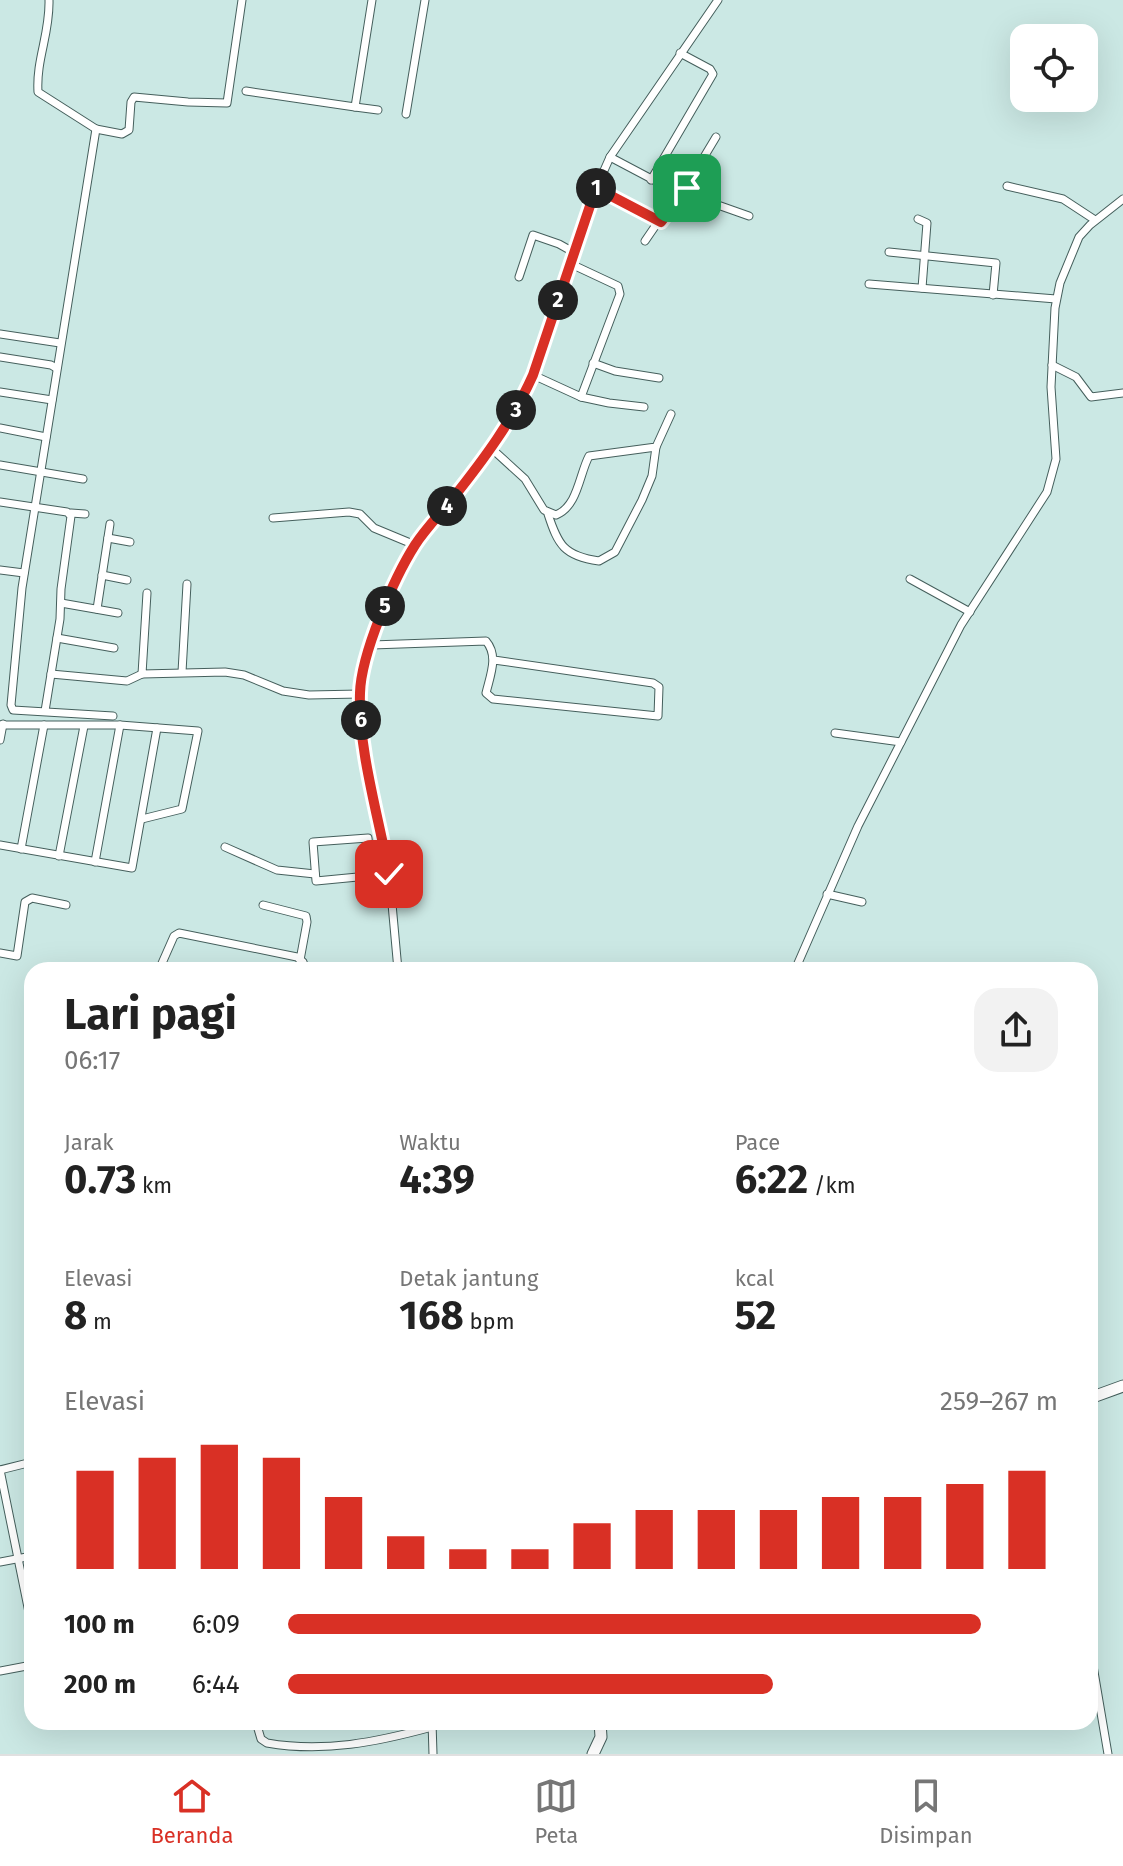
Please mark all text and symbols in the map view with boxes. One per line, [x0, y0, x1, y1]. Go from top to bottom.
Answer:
map controls [1010, 24, 1098, 112]
button: locate [1010, 24, 1098, 112]
pin [653, 154, 721, 222]
icon: arrive [665, 166, 709, 210]
pin: 1 [576, 168, 616, 208]
text: 1 [591, 174, 601, 201]
pin: 2 [538, 280, 578, 320]
text: 2 [552, 286, 564, 313]
pin: 3 [496, 390, 536, 430]
text: 3 [510, 396, 522, 423]
pin: 4 [427, 486, 467, 526]
text: 4 [441, 492, 453, 519]
pin: 5 [365, 586, 405, 626]
text: 5 [379, 592, 391, 619]
pin: 6 [341, 700, 381, 740]
text: 6 [355, 706, 367, 733]
pin [355, 840, 423, 908]
icon: check [367, 852, 411, 896]
text: Lari pagi [64, 988, 237, 1041]
button: share [974, 988, 1058, 1072]
text: 06:17 [64, 1045, 120, 1076]
text: Jarak [64, 1129, 114, 1156]
text: Waktu [399, 1129, 461, 1156]
text: Pace [735, 1129, 780, 1156]
text: 0.73 [64, 1156, 136, 1204]
text: 4:39 [399, 1156, 475, 1204]
text: 6:22 [735, 1156, 808, 1204]
text: km [136, 1172, 172, 1199]
text: /km [808, 1172, 856, 1199]
text: Elevasi [64, 1265, 133, 1292]
text: Detak jantung [399, 1265, 538, 1292]
text: kcal [735, 1265, 774, 1292]
text: 8 [64, 1292, 87, 1340]
text: 168 [399, 1292, 464, 1340]
text: 52 [735, 1292, 776, 1340]
text: m [87, 1308, 112, 1335]
text: bpm [464, 1308, 515, 1335]
text: Elevasi [64, 1386, 145, 1417]
text: 259–267 m [940, 1386, 1058, 1417]
text: 100 m [64, 1609, 135, 1640]
text: 6:09 [192, 1609, 240, 1640]
text: 200 m [64, 1669, 136, 1700]
text: 6:44 [192, 1669, 240, 1700]
tab: Beranda [150, 1774, 233, 1849]
tab: Peta [534, 1774, 578, 1849]
tab: Disimpan [879, 1774, 973, 1849]

